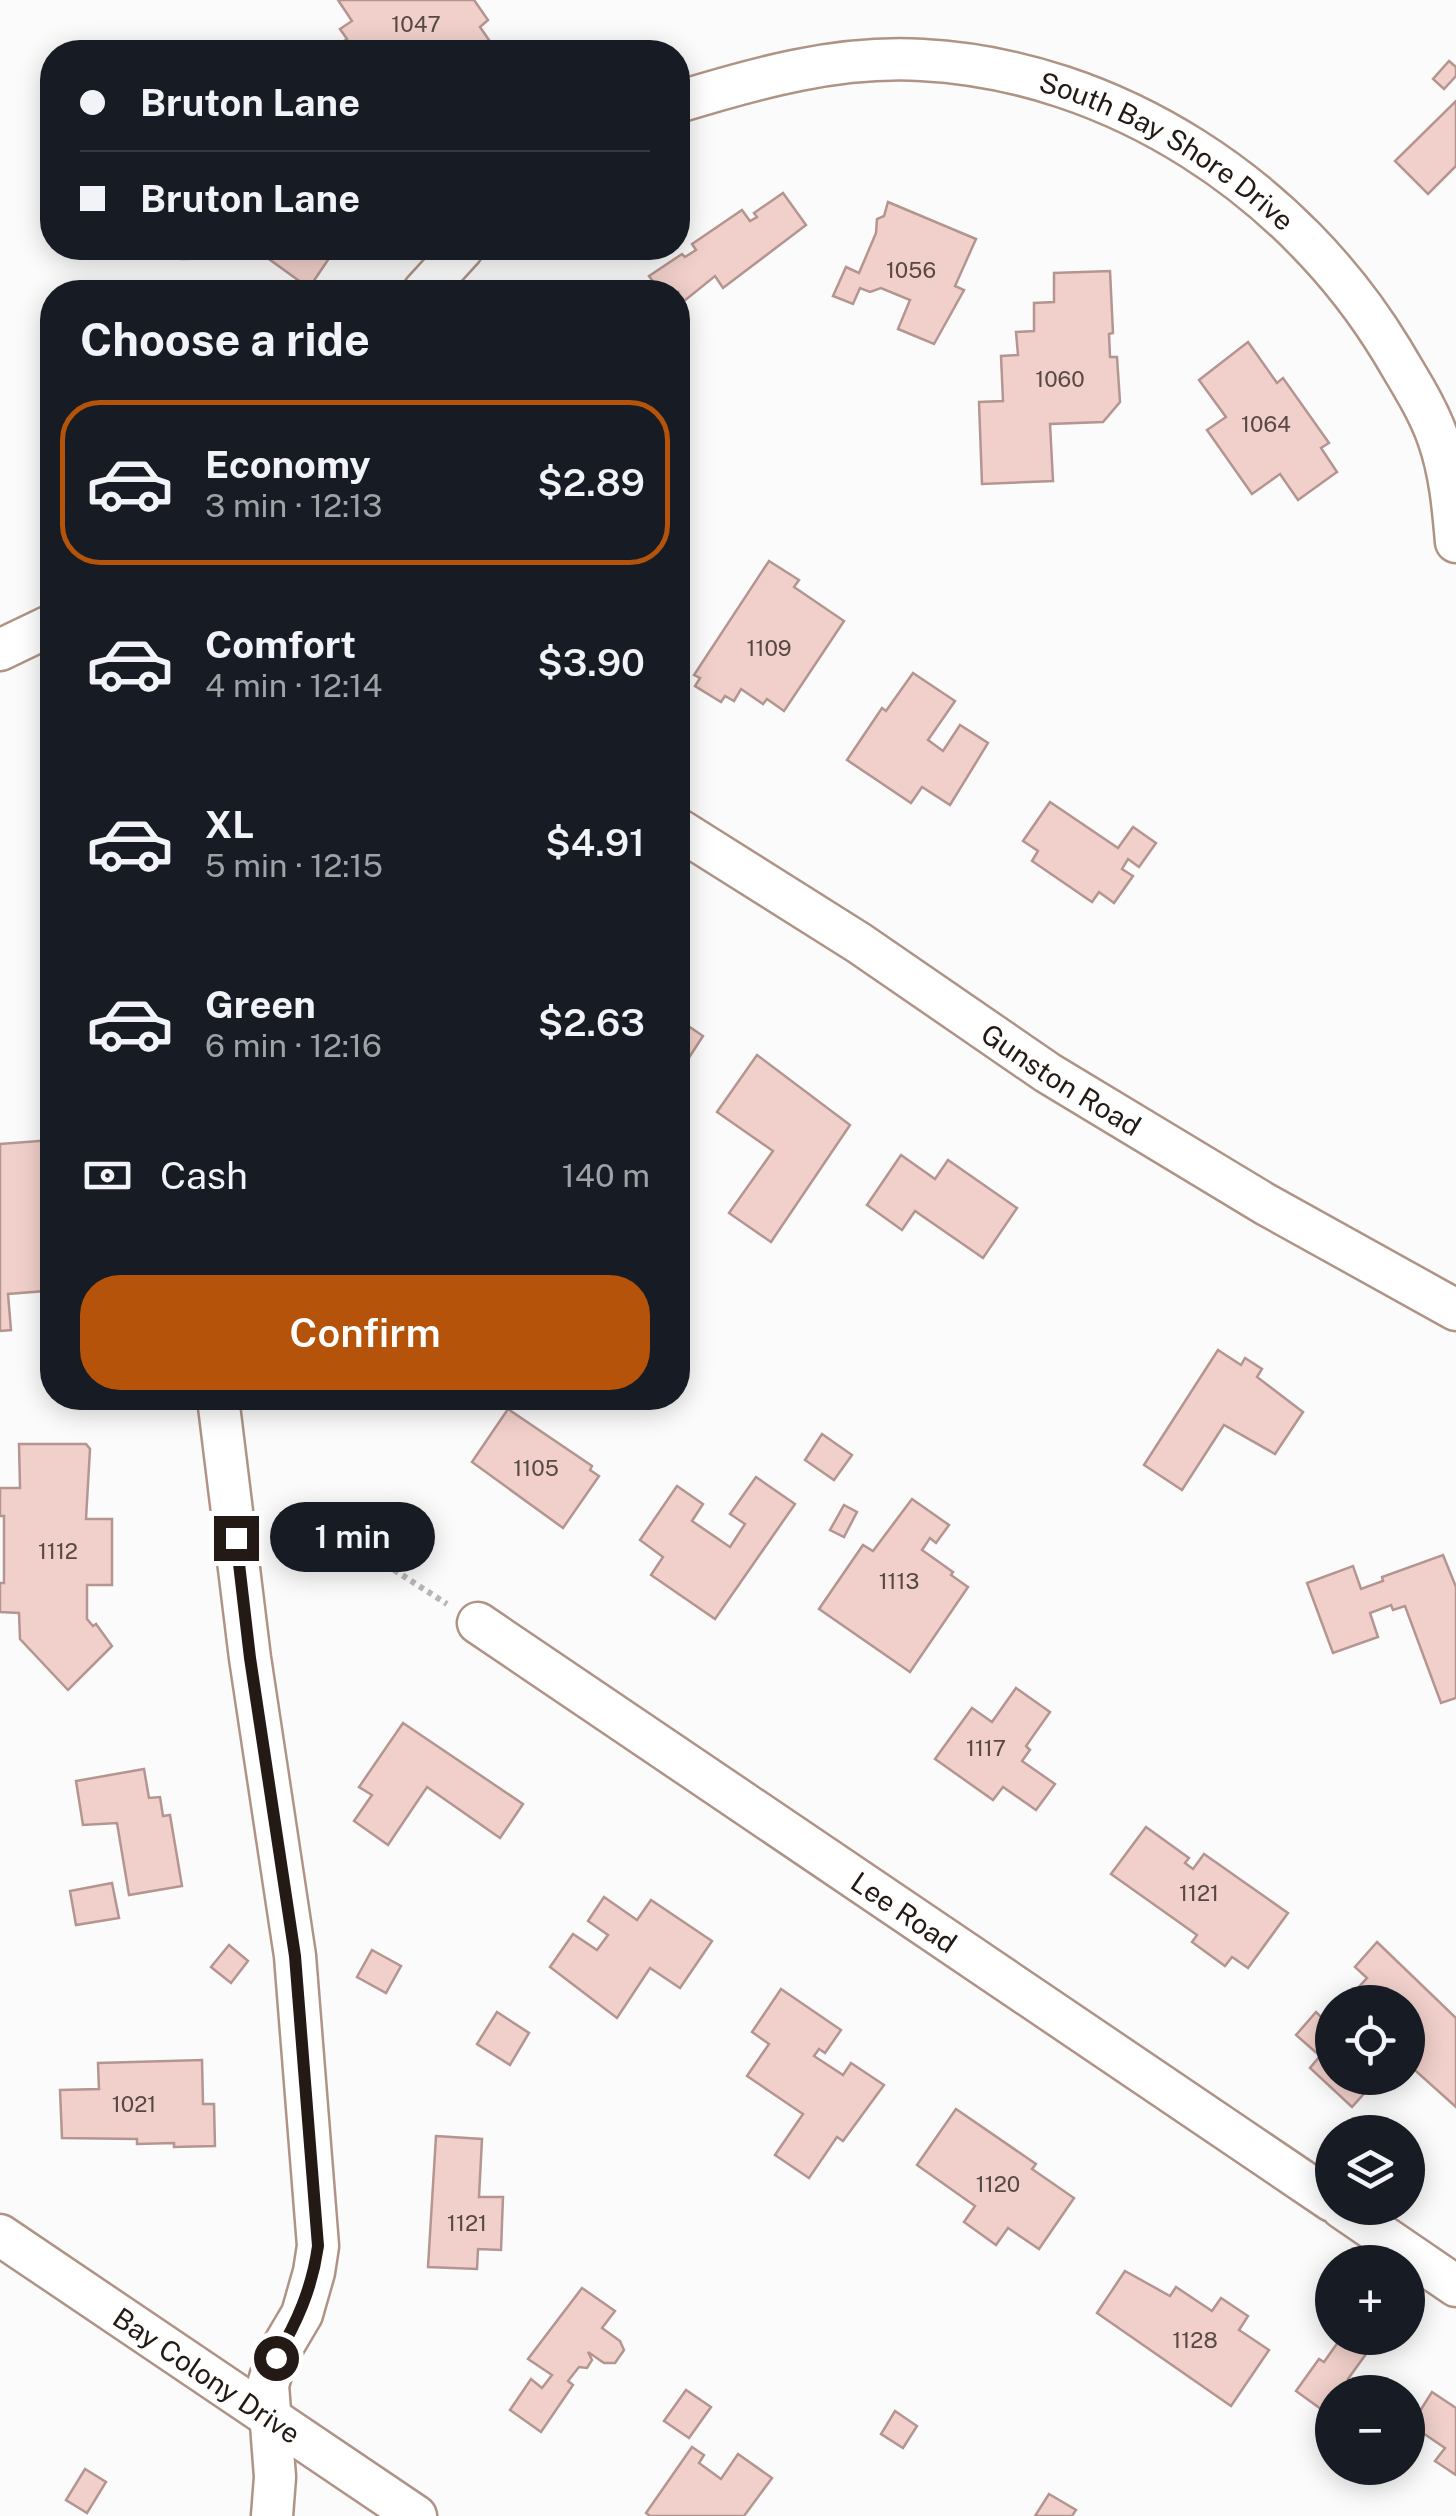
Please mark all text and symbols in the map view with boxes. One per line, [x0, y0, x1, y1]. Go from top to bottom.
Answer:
house number: 1047 [391, 11, 441, 37]
street label: South Bay Shore Drive [1036, 64, 1301, 237]
text: Bruton Lane [140, 80, 360, 125]
text: Bruton Lane [140, 176, 360, 221]
house number: 1056 [886, 257, 936, 283]
text: Choose a ride [80, 313, 370, 366]
house number: 1060 [1035, 366, 1085, 392]
house number: 1064 [1241, 411, 1291, 437]
icon: car [85, 438, 175, 528]
text: Economy [205, 442, 371, 487]
text: $2.89 [537, 460, 645, 505]
text: 3 min · 12:13 [205, 487, 382, 524]
icon: car [85, 618, 175, 708]
text: Comfort [205, 622, 356, 667]
house number: 1109 [747, 635, 791, 661]
text: $3.90 [537, 640, 645, 685]
text: 4 min · 12:14 [205, 667, 382, 704]
icon: car [85, 798, 175, 888]
text: XL [205, 802, 254, 847]
text: $4.91 [545, 820, 645, 865]
text: 5 min · 12:15 [205, 847, 383, 884]
icon: car [85, 978, 175, 1068]
text: Green [205, 982, 316, 1027]
text: $2.63 [538, 1000, 645, 1045]
street label: Gunston Road [976, 1016, 1147, 1142]
text: 6 min · 12:16 [205, 1027, 382, 1064]
icon: cash [80, 1148, 135, 1203]
text: Cash [160, 1153, 248, 1198]
text: 140 m [562, 1157, 650, 1194]
button: Confirm [80, 1275, 650, 1390]
house number: 1105 [513, 1455, 559, 1481]
callout: 1 min [271, 1503, 436, 1573]
route end [214, 1516, 259, 1561]
text: 1 min [314, 1518, 391, 1555]
house number: 1112 [38, 1538, 78, 1564]
house number: 1113 [879, 1568, 919, 1594]
house number: 1117 [966, 1735, 1006, 1761]
street label: Lee Road [845, 1864, 964, 1959]
house number: 1121 [1179, 1880, 1219, 1906]
map controls [1315, 1985, 1425, 2485]
button: locate [1315, 1985, 1425, 2095]
house number: 1021 [112, 2091, 156, 2117]
button: layers [1315, 2115, 1425, 2225]
house number: 1120 [976, 2171, 1020, 2197]
house number: 1121 [447, 2210, 487, 2236]
button: + [1315, 2245, 1425, 2355]
street label: Bay Colony Drive [107, 2300, 307, 2450]
house number: 1128 [1172, 2327, 1218, 2353]
route start [254, 2336, 299, 2381]
button: − [1315, 2375, 1425, 2485]

